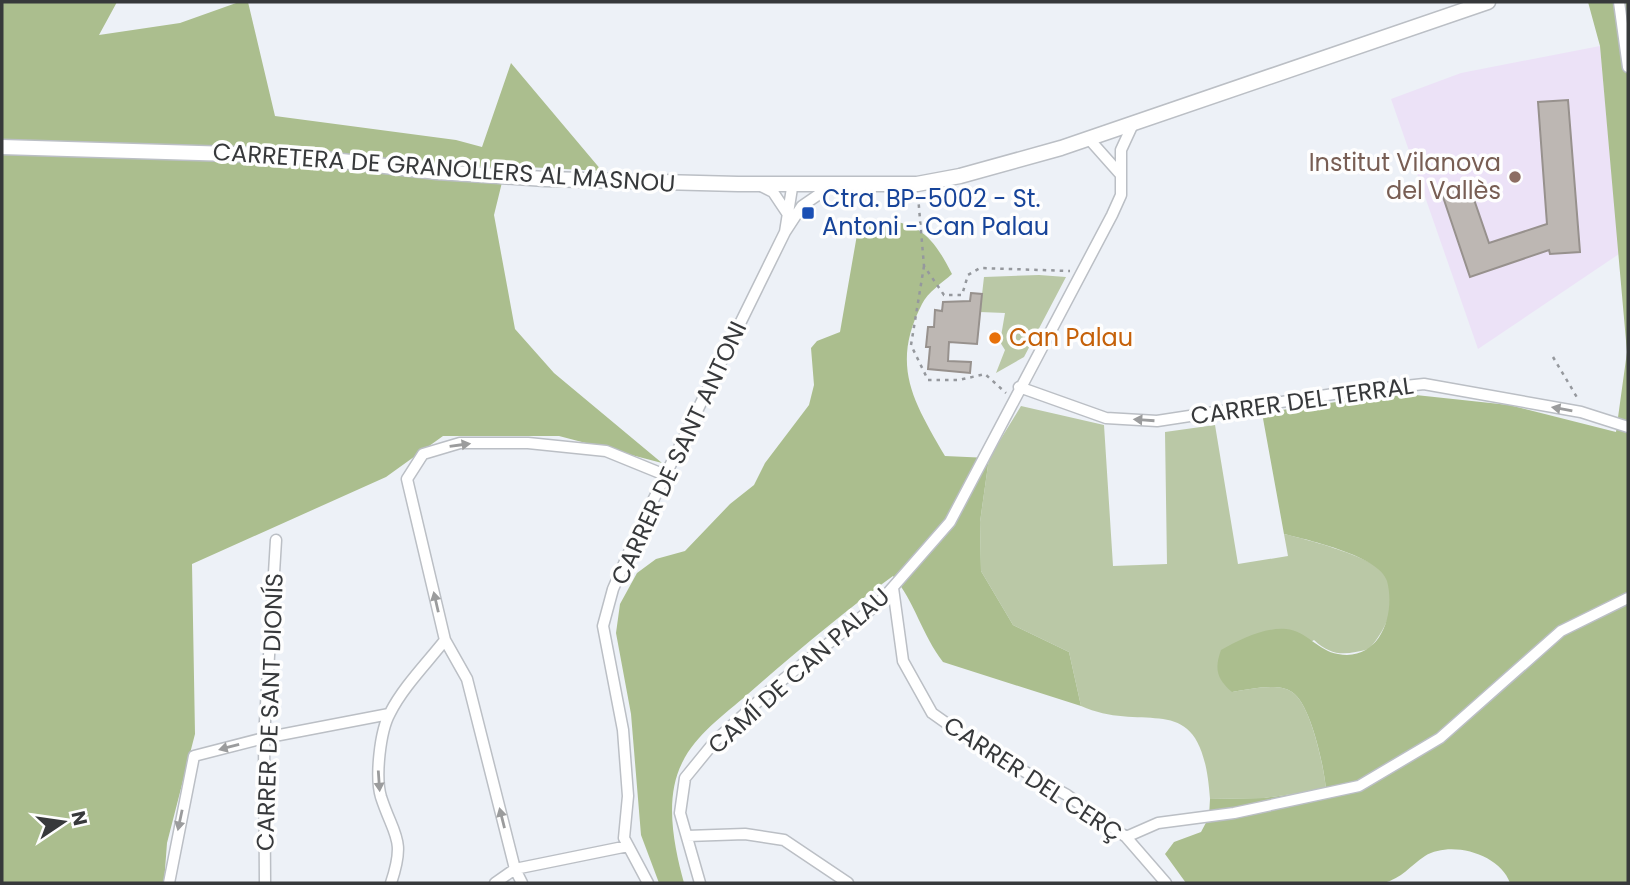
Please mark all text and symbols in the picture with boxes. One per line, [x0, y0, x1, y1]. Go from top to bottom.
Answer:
street label: CARRETERA DE GRANOLLERS AL MASNOU [212, 135, 676, 200]
place label: Institut Vilanova del Vallès [1309, 146, 1501, 207]
marker: Institut Vilanova del Vallès [1507, 169, 1523, 185]
place label: Ctra. BP-5002 - St. Antoni - Can Palau [822, 182, 1049, 243]
marker: Ctra. BP-5002 - St. Antoni - Can Palau [800, 205, 816, 221]
street label: CARRER DE SANT ANTONI [603, 316, 754, 590]
place label: Can Palau [1009, 321, 1133, 354]
marker: Can Palau [987, 330, 1003, 346]
street label: CARRER DEL TERRAL [1189, 369, 1415, 432]
one-way arrow [1551, 403, 1573, 414]
one-way arrow [1133, 415, 1155, 426]
one-way arrow [449, 439, 471, 450]
street label: CARRER DE SANT DIONÍS [248, 572, 291, 851]
street label: CAMÍ DE CAN PALAU [701, 580, 897, 761]
one-way arrow [430, 591, 441, 613]
street label: CARRER DEL CERÇ [937, 708, 1129, 849]
one-way arrow [218, 742, 240, 753]
one-way arrow [374, 770, 385, 792]
north arrow [28, 787, 98, 857]
one-way arrow [496, 807, 507, 829]
text: N [64, 808, 94, 828]
one-way arrow [175, 809, 186, 831]

